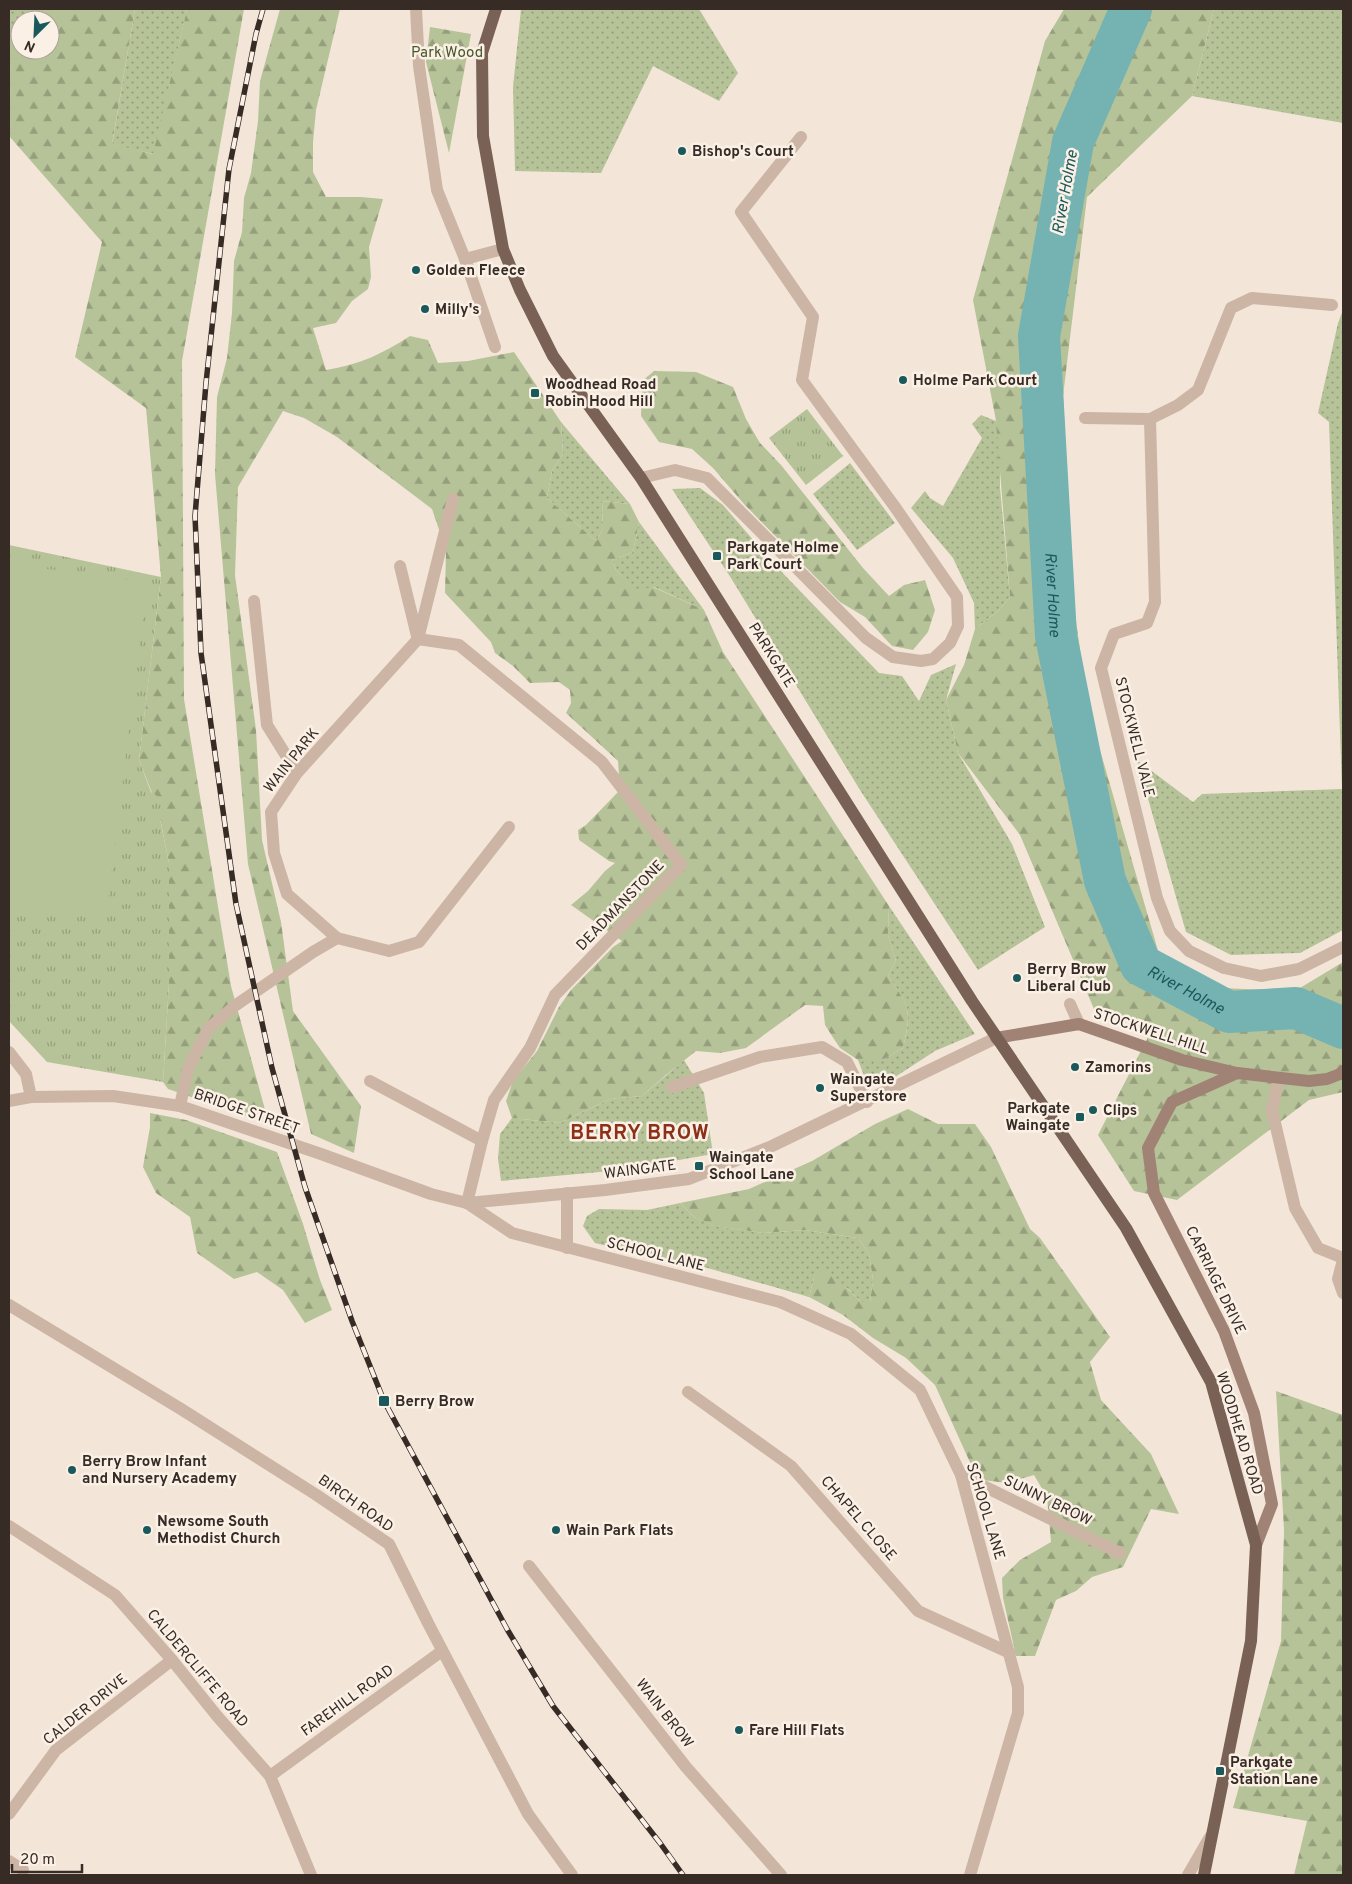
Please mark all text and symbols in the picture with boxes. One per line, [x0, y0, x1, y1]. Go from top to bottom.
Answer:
north arrow [10, 10, 60, 60]
text: N [22, 36, 38, 55]
park label: Park Wood [411, 44, 483, 63]
place label: Bishop's Court [692, 143, 794, 162]
marker: Bishop's Court [676, 145, 688, 157]
water label: River Holme [1049, 148, 1083, 236]
place label: Golden Fleece [426, 262, 525, 281]
marker: Golden Fleece [410, 264, 422, 276]
place label: Milly's [435, 301, 480, 320]
marker: Milly's [419, 303, 431, 315]
place label: Holme Park Court [913, 372, 1037, 391]
marker: Holme Park Court [897, 374, 909, 386]
place label: Woodhead Road Robin Hood Hill [545, 376, 656, 412]
marker: Woodhead Road Robin Hood Hill [529, 387, 541, 399]
place label: Parkgate Holme Park Court [727, 539, 839, 575]
marker: Parkgate Holme Park Court [711, 550, 723, 562]
water label: River Holme [1039, 552, 1064, 638]
street label: PARKGATE [743, 620, 798, 692]
street label: STOCKWELL VALE [1109, 675, 1158, 800]
street label: WAIN PARK [260, 725, 324, 797]
street label: DEADMANSTONE [573, 857, 669, 955]
place label: Berry Brow Liberal Club [1027, 961, 1111, 997]
water label: River Holme [1143, 962, 1228, 1020]
marker: Berry Brow Liberal Club [1011, 972, 1023, 984]
street label: STOCKWELL HILL [1091, 1005, 1210, 1060]
place label: Zamorins [1085, 1059, 1151, 1078]
marker: Zamorins [1069, 1061, 1081, 1073]
place label: Waingate Superstore [830, 1071, 907, 1107]
marker: Waingate Superstore [814, 1082, 826, 1094]
street label: BRIDGE STREET [191, 1085, 302, 1139]
place label: Parkgate Waingate [1005, 1100, 1070, 1136]
place label: Clips [1103, 1102, 1137, 1121]
marker: Clips [1087, 1104, 1099, 1116]
marker: Parkgate Waingate [1074, 1111, 1086, 1123]
district label: BERRY BROW [570, 1121, 710, 1147]
place label: Waingate School Lane [709, 1149, 794, 1185]
street label: WAINGATE [603, 1157, 677, 1184]
marker: Waingate School Lane [693, 1160, 705, 1172]
street label: CARRIAGE DRIVE [1180, 1223, 1249, 1338]
street label: SCHOOL LANE [605, 1234, 707, 1277]
street label: WOODHEAD ROAD [1211, 1369, 1266, 1497]
place label: Berry Brow [395, 1393, 474, 1412]
marker: Berry Brow [377, 1394, 391, 1408]
place label: Berry Brow Infant and Nursery Academy [82, 1453, 237, 1489]
street label: SCHOOL LANE [961, 1461, 1008, 1562]
marker: Berry Brow Infant and Nursery Academy [66, 1464, 78, 1476]
street label: BIRCH ROAD [314, 1471, 397, 1537]
street label: SUNNY BROW [1000, 1472, 1094, 1531]
street label: CHAPEL CLOSE [816, 1473, 900, 1565]
place label: Newsome South Methodist Church [157, 1513, 280, 1549]
place label: Wain Park Flats [566, 1522, 674, 1541]
marker: Newsome South Methodist Church [141, 1524, 153, 1536]
marker: Wain Park Flats [550, 1524, 562, 1536]
street label: CALDERCLIFFE ROAD [142, 1606, 252, 1732]
street label: FAREHILL ROAD [298, 1661, 398, 1741]
street label: CALDER DRIVE [40, 1670, 132, 1750]
street label: WAIN BROW [631, 1675, 697, 1752]
place label: Fare Hill Flats [749, 1722, 845, 1741]
marker: Fare Hill Flats [733, 1724, 745, 1736]
place label: Parkgate Station Lane [1230, 1754, 1318, 1790]
marker: Parkgate Station Lane [1214, 1765, 1226, 1777]
scale bar [12, 1842, 82, 1874]
text: 20 m [20, 1851, 55, 1870]

